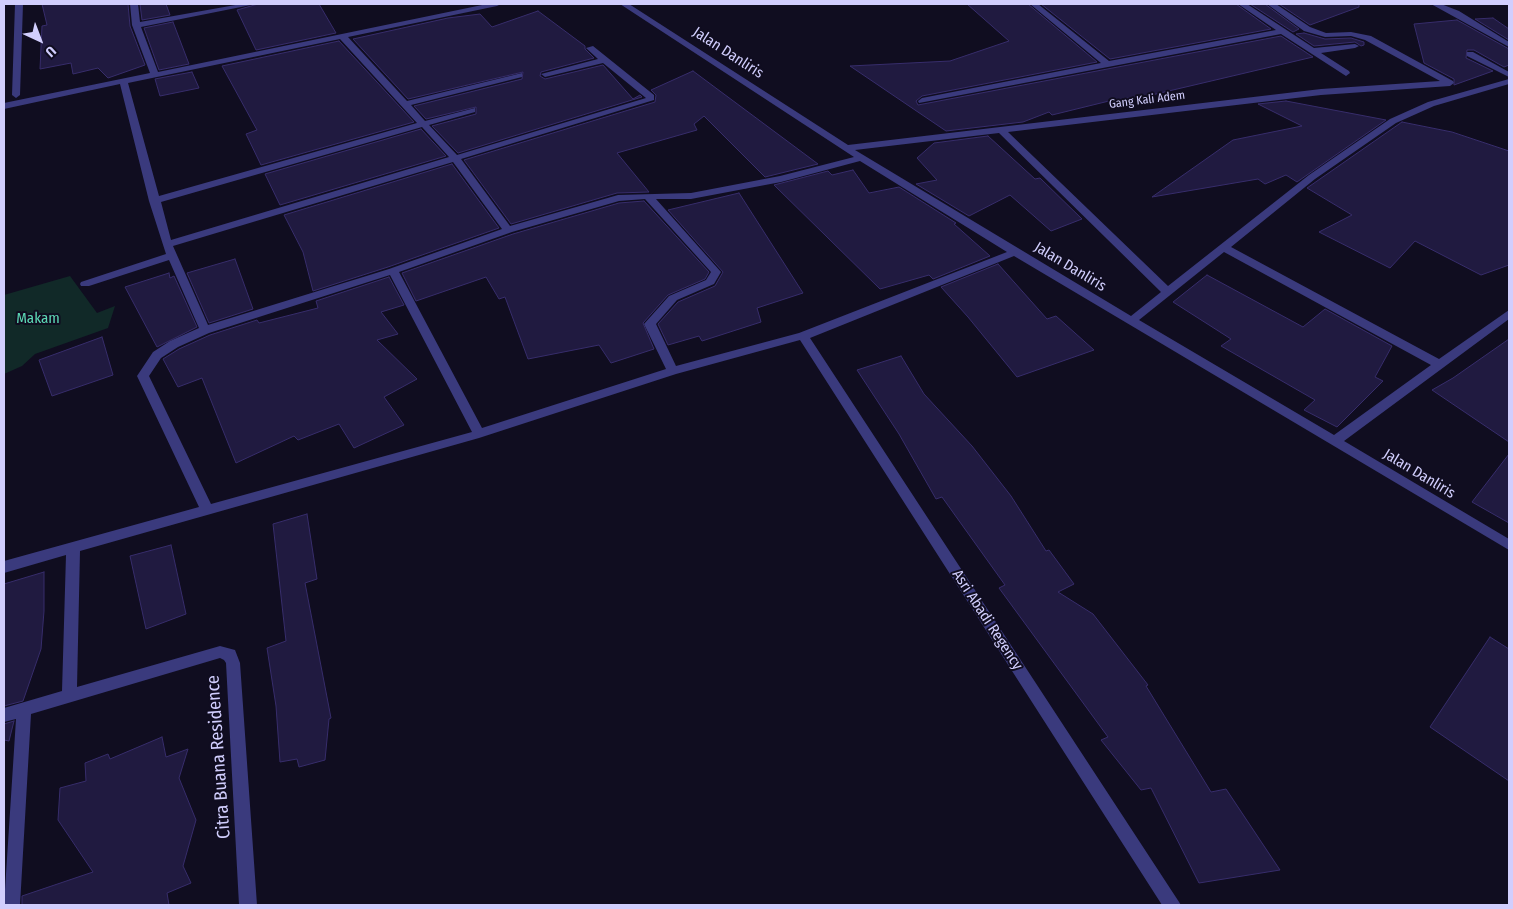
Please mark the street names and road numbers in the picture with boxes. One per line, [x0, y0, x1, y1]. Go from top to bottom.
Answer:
street label: Jalan Danliris [689, 23, 767, 83]
street label: Gang Kali Adem [1108, 88, 1186, 112]
street label: Jalan Danliris [1031, 238, 1109, 296]
street label: Jalan Danliris [1380, 445, 1458, 503]
street label: Asri Abadi Regency [948, 567, 1026, 673]
street label: Citra Buana Residence [203, 675, 235, 839]

